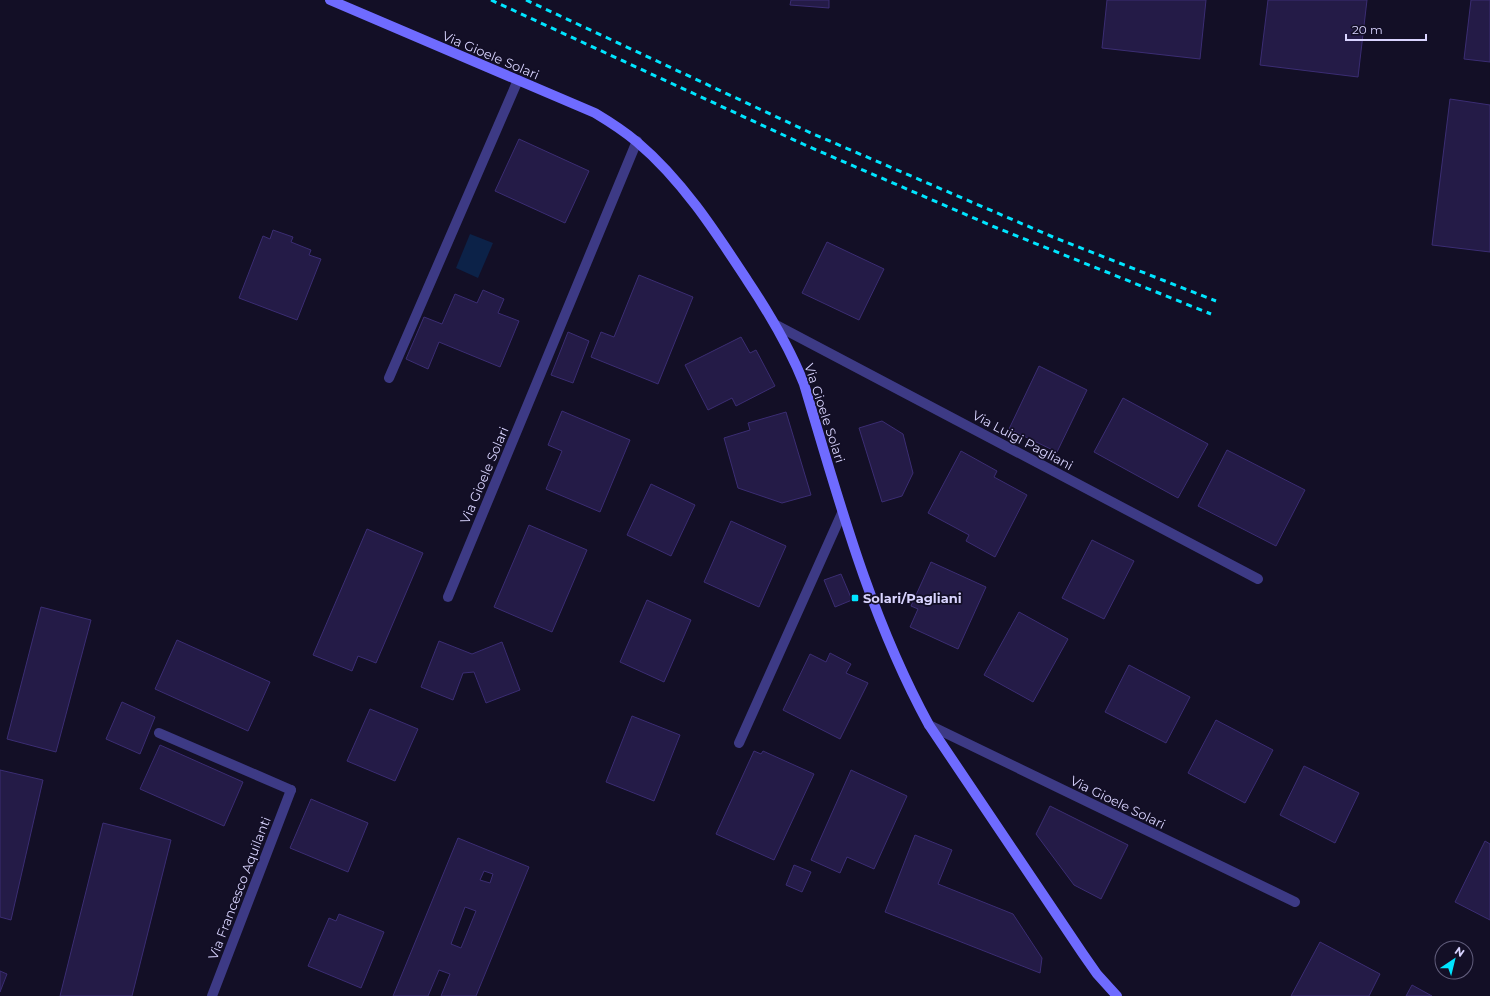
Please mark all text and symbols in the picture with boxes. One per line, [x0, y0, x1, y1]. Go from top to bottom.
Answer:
scale bar [1346, 16, 1426, 42]
text: 20 m [1352, 22, 1383, 37]
street label: Via Gioele Solari [440, 27, 542, 83]
street label: Via Gioele Solari [801, 361, 849, 465]
street label: Via Luigi Pagliani [970, 407, 1076, 473]
street label: Via Gioele Solari [456, 424, 512, 526]
place label: Solari/Pagliani [863, 590, 962, 606]
marker: Solari/Pagliani [850, 593, 860, 603]
street label: Via Gioele Solari [1068, 772, 1168, 832]
street label: Via Francesco Aquilanti [204, 814, 274, 962]
north arrow [1434, 940, 1474, 980]
text: N [1452, 944, 1467, 960]

